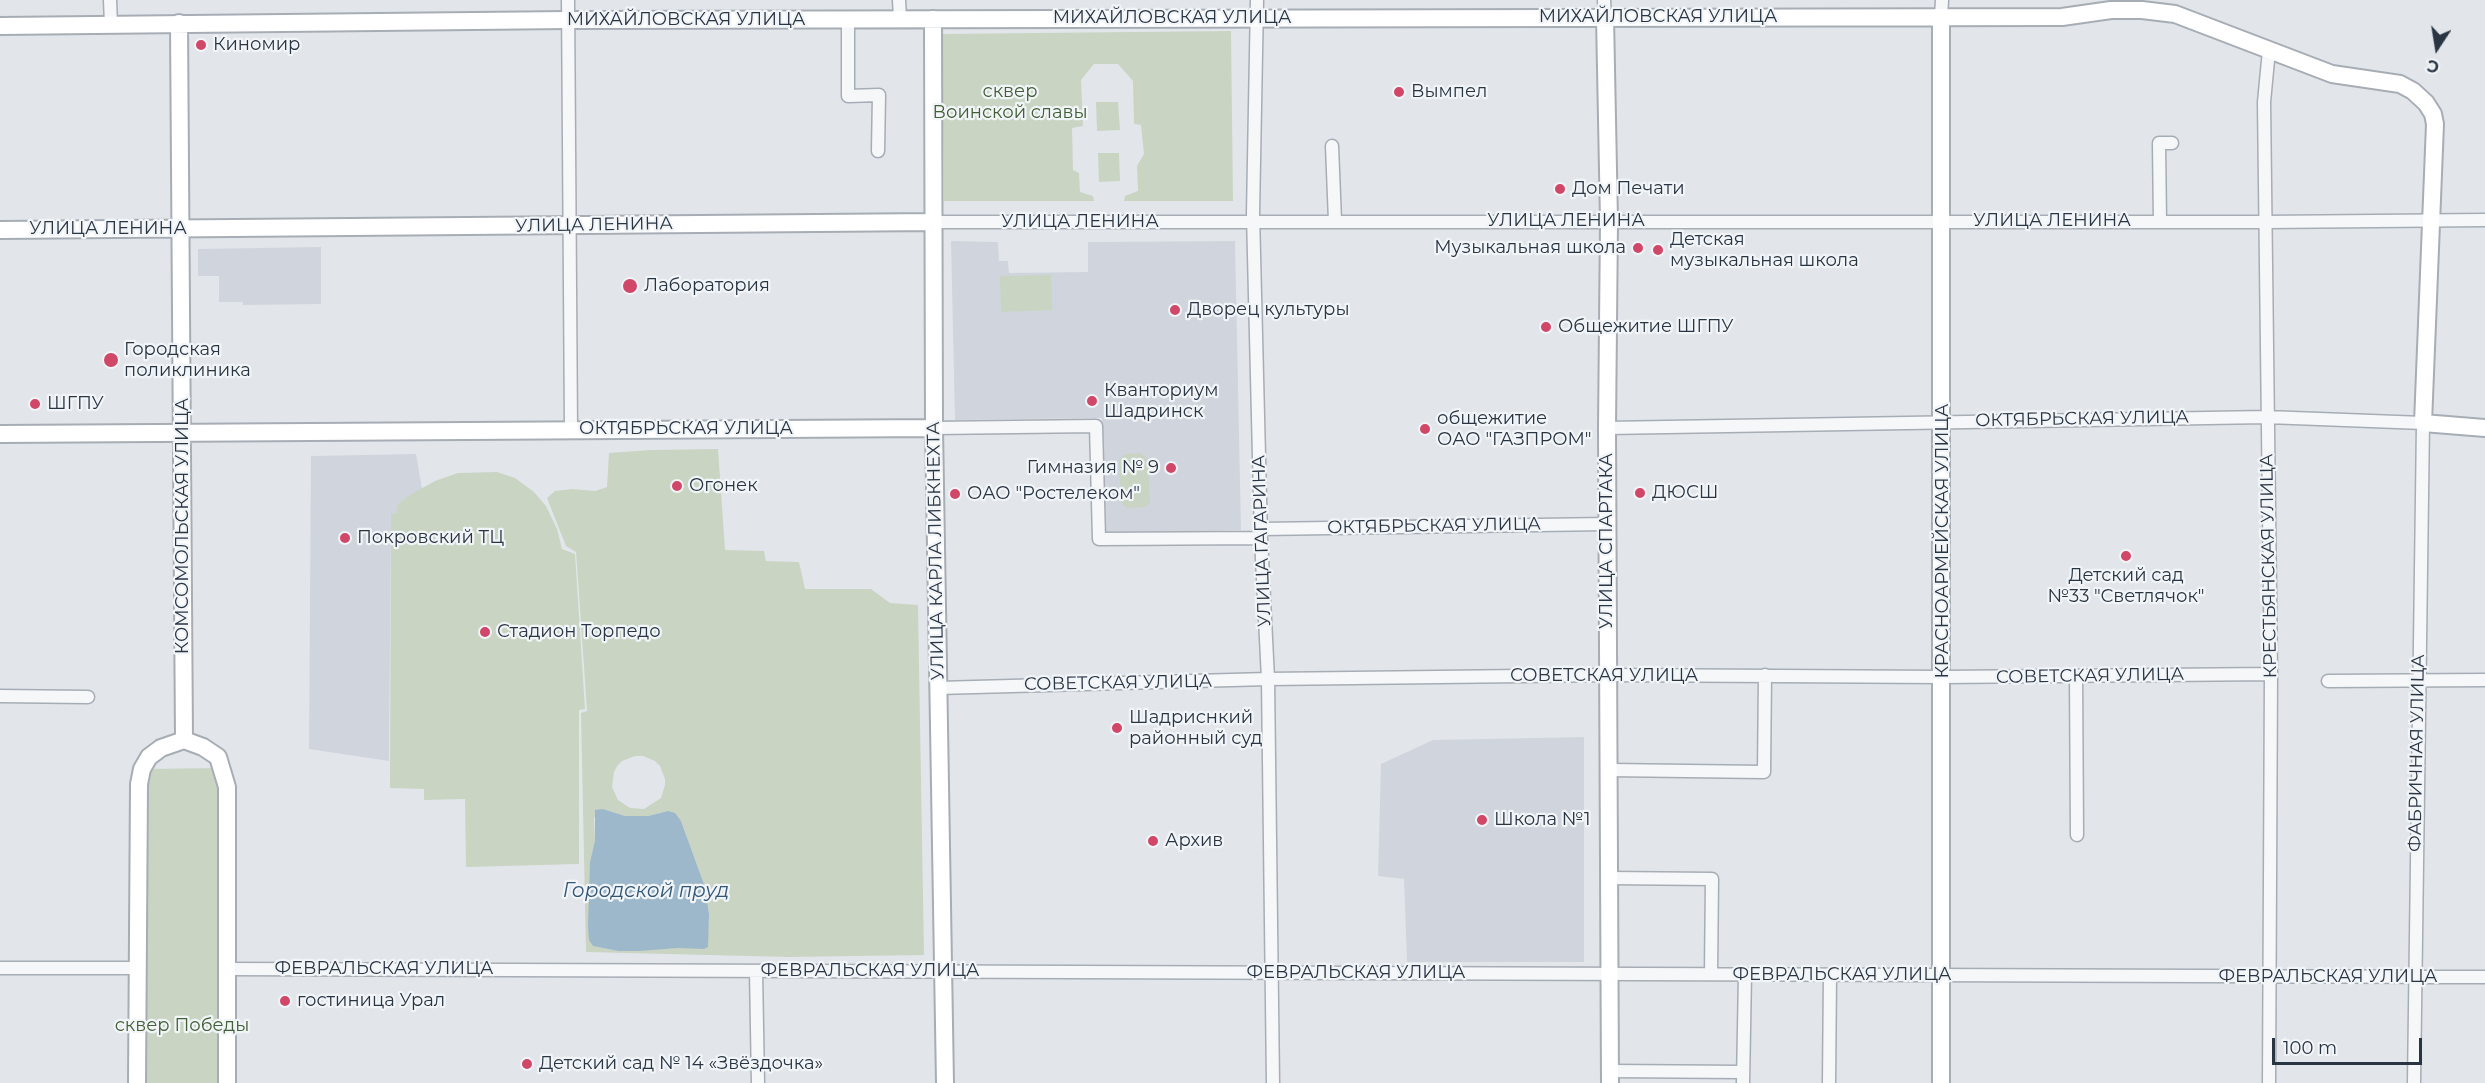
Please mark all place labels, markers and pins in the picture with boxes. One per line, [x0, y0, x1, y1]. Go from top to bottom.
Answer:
place label: Киномир [213, 34, 300, 56]
marker: Киномир [194, 38, 208, 52]
place label: Вымпел [1411, 81, 1487, 103]
marker: Вымпел [1392, 85, 1406, 99]
place label: Дом Печати [1572, 178, 1685, 200]
marker: Дом Печати [1553, 182, 1567, 196]
place label: Детская музыкальная школа [1670, 229, 1859, 272]
place label: Музыкальная школа [1434, 237, 1626, 259]
marker: Музыкальная школа [1631, 241, 1645, 255]
marker: Детская музыкальная школа [1651, 243, 1665, 257]
place label: Лаборатория [644, 275, 770, 297]
marker: Лаборатория [621, 277, 639, 295]
place label: Дворец культуры [1187, 299, 1350, 321]
marker: Дворец культуры [1168, 303, 1182, 317]
place label: Общежитие ШГПУ [1558, 316, 1733, 338]
marker: Общежитие ШГПУ [1539, 320, 1553, 334]
place label: Городская поликлиника [124, 339, 251, 382]
marker: Городская поликлиника [102, 351, 120, 369]
place label: Кванториум Шадринск [1104, 380, 1219, 422]
place label: ШГПУ [47, 393, 104, 415]
marker: Кванториум Шадринск [1085, 394, 1099, 408]
marker: ШГПУ [28, 397, 42, 411]
place label: общежитие ОАО "ГАЗПРОМ" [1437, 408, 1592, 450]
marker: общежитие ОАО "ГАЗПРОМ" [1418, 422, 1432, 436]
place label: Гимназия № 9 [1027, 457, 1159, 479]
marker: Гимназия № 9 [1164, 461, 1178, 475]
place label: Огонек [689, 475, 758, 497]
marker: Огонек [670, 479, 684, 493]
place label: ДЮСШ [1652, 482, 1719, 504]
place label: ОАО "Ростелеком" [967, 483, 1140, 505]
marker: ДЮСШ [1633, 486, 1647, 500]
marker: ОАО "Ростелеком" [948, 487, 962, 501]
place label: Покровский ТЦ [357, 527, 504, 549]
marker: Покровский ТЦ [338, 531, 352, 545]
marker: Детский сад №33 "Светлячок" [2119, 549, 2133, 563]
place label: Детский сад №33 "Светлячок" [2047, 565, 2205, 608]
place label: Стадион Торпедо [497, 621, 661, 643]
marker: Стадион Торпедо [478, 625, 492, 639]
place label: Шадриснкий районный суд [1129, 707, 1262, 750]
marker: Шадриснкий районный суд [1110, 721, 1124, 735]
place label: Школа №1 [1494, 809, 1590, 831]
marker: Школа №1 [1475, 813, 1489, 827]
place label: Архив [1165, 830, 1223, 852]
marker: Архив [1146, 834, 1160, 848]
place label: гостиница Урал [297, 990, 445, 1012]
marker: гостиница Урал [278, 994, 292, 1008]
place label: Детский сад № 14 «Звёздочка» [539, 1053, 823, 1075]
marker: Детский сад № 14 «Звёздочка» [520, 1057, 534, 1071]

